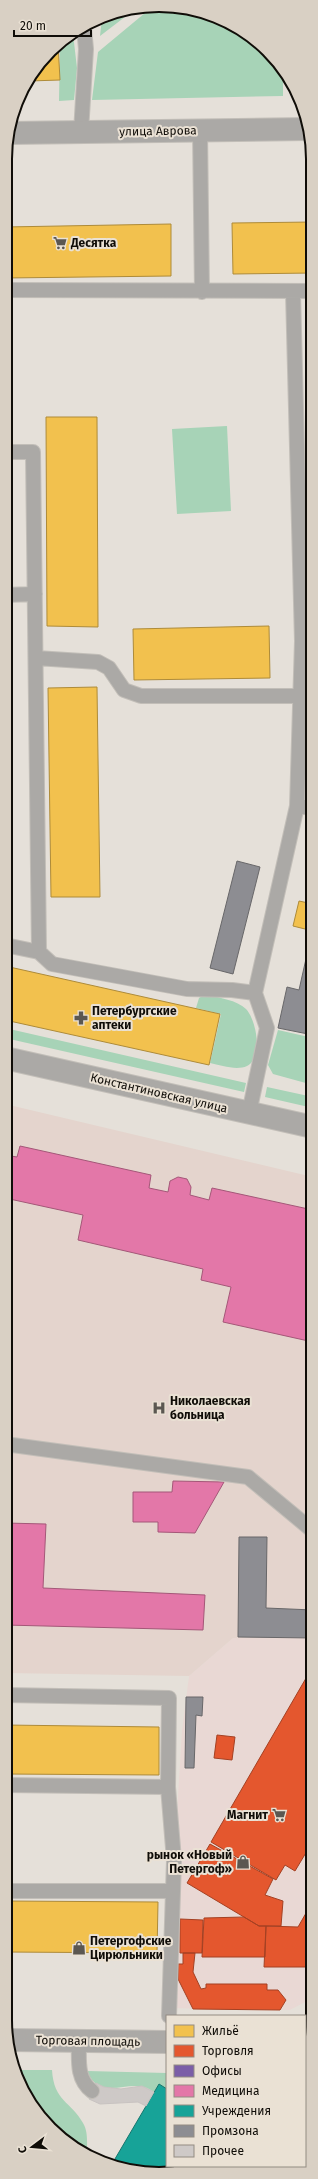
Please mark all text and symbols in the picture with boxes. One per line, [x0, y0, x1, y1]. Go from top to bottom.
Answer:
scale bar [14, 12, 91, 38]
text: 20 m [20, 19, 46, 33]
street label: улица Аврова [119, 123, 197, 139]
supermarket icon: Десятка [52, 235, 68, 251]
place label: Десятка [70, 236, 117, 250]
place label: Петербургские аптеки [92, 1004, 177, 1032]
pharmacy icon: Петербургские аптеки [73, 1010, 89, 1026]
street label: Константиновская улица [89, 1070, 229, 1116]
place label: Николаевская больница [170, 1394, 250, 1422]
hospital icon: Николаевская больница [151, 1400, 167, 1416]
supermarket icon: Магнит [271, 1807, 287, 1823]
place label: Магнит [227, 1808, 268, 1822]
place label: рынок «Новый Петергоф» [147, 1848, 232, 1876]
shop icon: рынок «Новый Петергоф» [235, 1854, 251, 1870]
place label: Петергофские Цирюльники [90, 1934, 172, 1962]
shop icon: Петергофские Цирюльники [71, 1940, 87, 1956]
legend [166, 2015, 306, 2167]
text: Жильё [202, 2024, 239, 2038]
street label: Торговая площадь [36, 2033, 140, 2049]
text: Торговля [202, 2044, 254, 2058]
text: Офисы [202, 2064, 242, 2078]
text: Медицина [202, 2084, 260, 2098]
text: Учреждения [202, 2104, 271, 2118]
text: Промзона [202, 2124, 259, 2138]
north arrow [12, 2127, 52, 2167]
text: С [16, 2144, 30, 2154]
text: Прочее [202, 2144, 244, 2158]

